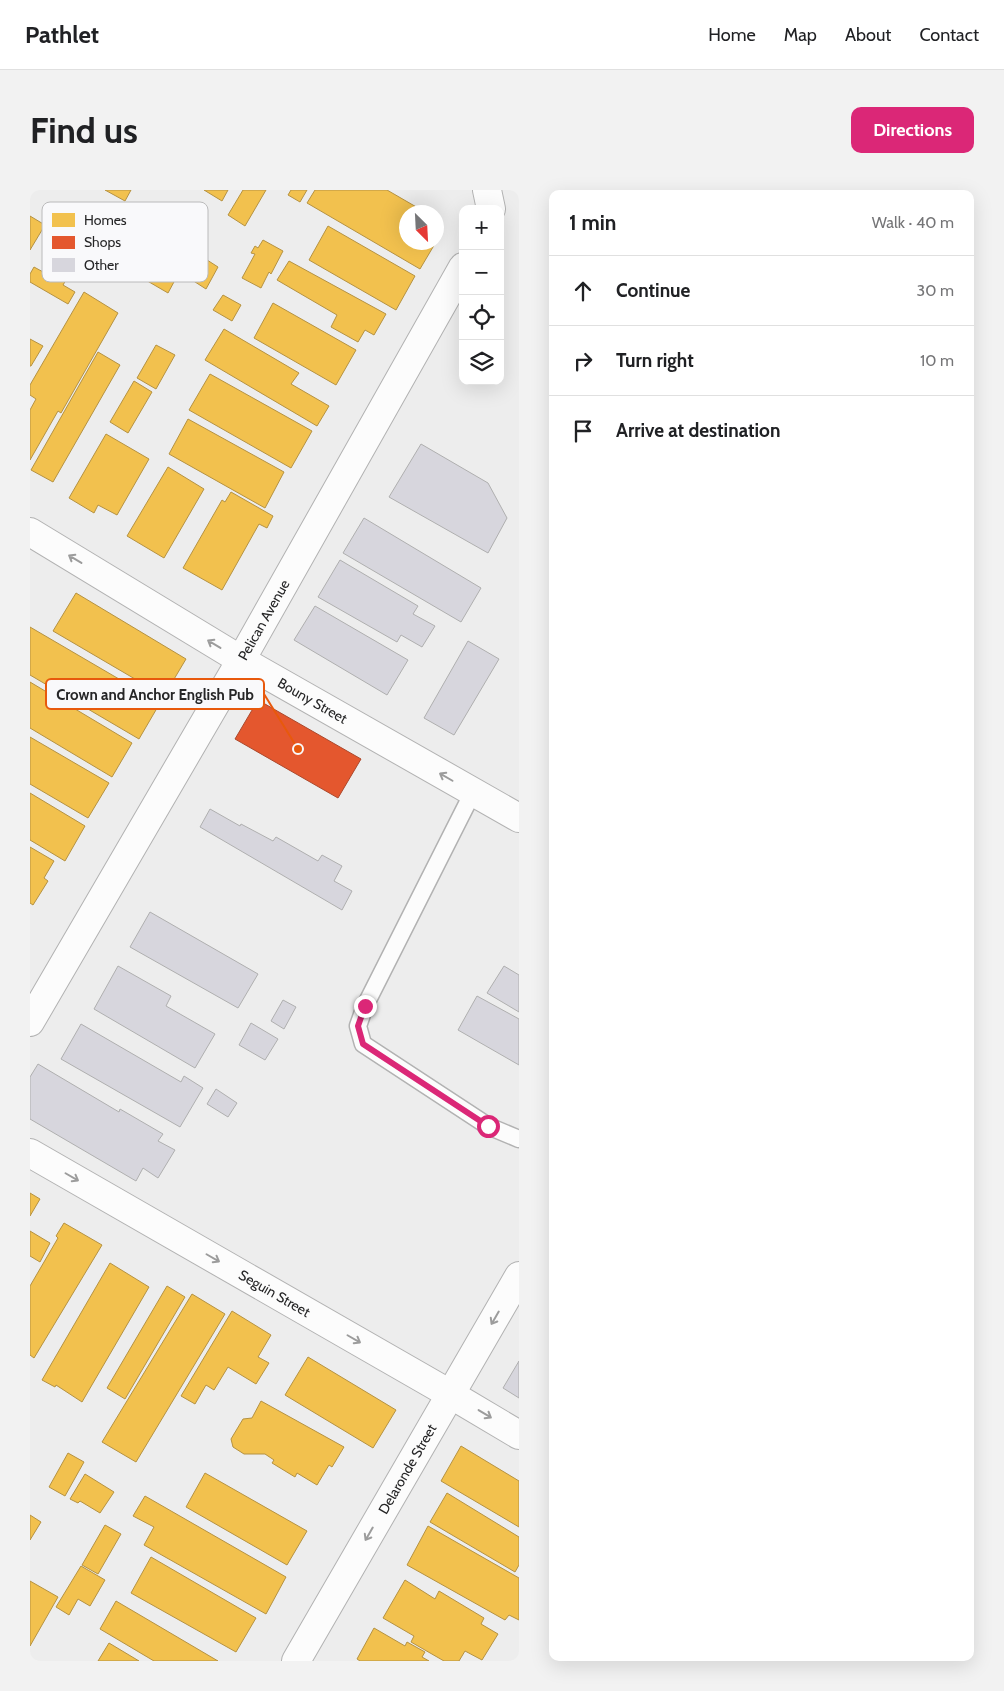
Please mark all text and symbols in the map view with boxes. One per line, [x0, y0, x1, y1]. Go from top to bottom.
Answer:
text: Pathlet [25, 20, 99, 49]
text: Home [708, 24, 756, 46]
text: Map [784, 24, 817, 46]
text: About [845, 24, 891, 46]
text: Contact [919, 24, 979, 46]
button: Directions [851, 107, 974, 153]
text: Find us [30, 109, 138, 152]
legend [42, 202, 208, 282]
north arrow [399, 205, 444, 250]
map controls [459, 205, 504, 385]
button: + [459, 205, 504, 250]
text: 1 min [569, 210, 616, 235]
text: Homes [84, 211, 127, 229]
text: Walk · 40 m [872, 213, 954, 232]
text: Shops [84, 233, 121, 251]
button: − [459, 250, 504, 295]
text: Other [84, 256, 119, 274]
icon: ahead [569, 277, 597, 305]
text: Continue [616, 279, 690, 302]
text: 30 m [917, 281, 954, 300]
button: locate [459, 295, 504, 340]
button: layers [459, 340, 504, 385]
icon: right [569, 347, 597, 375]
text: Turn right [616, 349, 694, 372]
text: 10 m [920, 351, 954, 370]
icon: arrive [569, 417, 597, 445]
text: Arrive at destination [616, 419, 780, 442]
one-way arrow [69, 554, 83, 564]
street label: Pelican Avenue [234, 576, 294, 663]
one-way arrow [208, 638, 222, 648]
street label: Bouny Street [274, 674, 351, 728]
callout: Crown and Anchor English Pub [46, 679, 264, 709]
text: Crown and Anchor English Pub [56, 686, 254, 704]
one-way arrow [439, 772, 454, 782]
route end [354, 995, 377, 1018]
route start [477, 1115, 500, 1138]
one-way arrow [65, 1172, 80, 1182]
one-way arrow [206, 1253, 221, 1263]
street label: Seguin Street [236, 1266, 314, 1321]
one-way arrow [489, 1310, 499, 1324]
one-way arrow [347, 1334, 361, 1344]
one-way arrow [477, 1410, 491, 1420]
street label: Delaronde Street [374, 1420, 441, 1517]
one-way arrow [364, 1526, 373, 1541]

